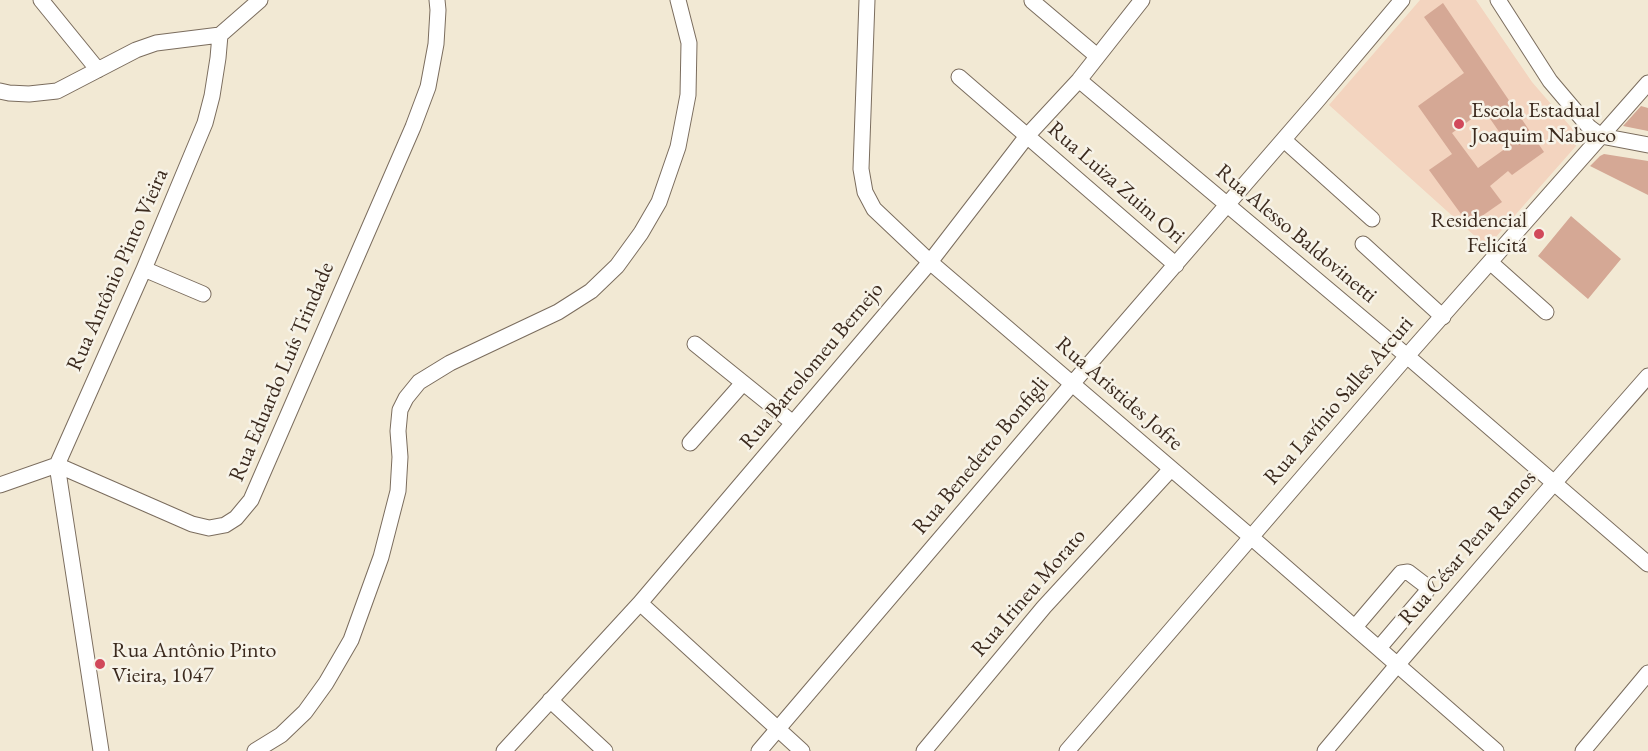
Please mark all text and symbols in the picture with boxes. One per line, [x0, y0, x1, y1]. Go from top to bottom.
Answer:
place label: Escola Estadual Joaquim Nabuco [1471, 98, 1616, 150]
street label: Rua Luiza Zuim Ori [1042, 116, 1190, 250]
marker: Escola Estadual Joaquim Nabuco [1452, 117, 1466, 131]
street label: Rua Alesso Baldovinetti [1210, 159, 1382, 309]
street label: Rua Antônio Pinto Vieira [61, 165, 175, 375]
place label: Residencial Felicitá [1431, 208, 1527, 260]
marker: Residencial Felicitá [1532, 227, 1546, 241]
street label: Rua Eduardo Luís Trindade [224, 258, 340, 486]
street label: Rua Bartolomeu Bernejo [734, 277, 890, 455]
street label: Rua Lavínio Salles Arcuri [1259, 311, 1419, 491]
street label: Rua Aristides Jofre [1050, 331, 1188, 457]
street label: Rua Benedetto Bonfigli [907, 372, 1055, 540]
street label: Rua César Pena Ramos [1394, 465, 1542, 631]
street label: Rua Irineu Morato [966, 524, 1092, 662]
place label: Rua Antônio Pinto Vieira, 1047 [112, 638, 276, 690]
marker: Rua Antônio Pinto Vieira, 1047 [93, 657, 107, 671]

